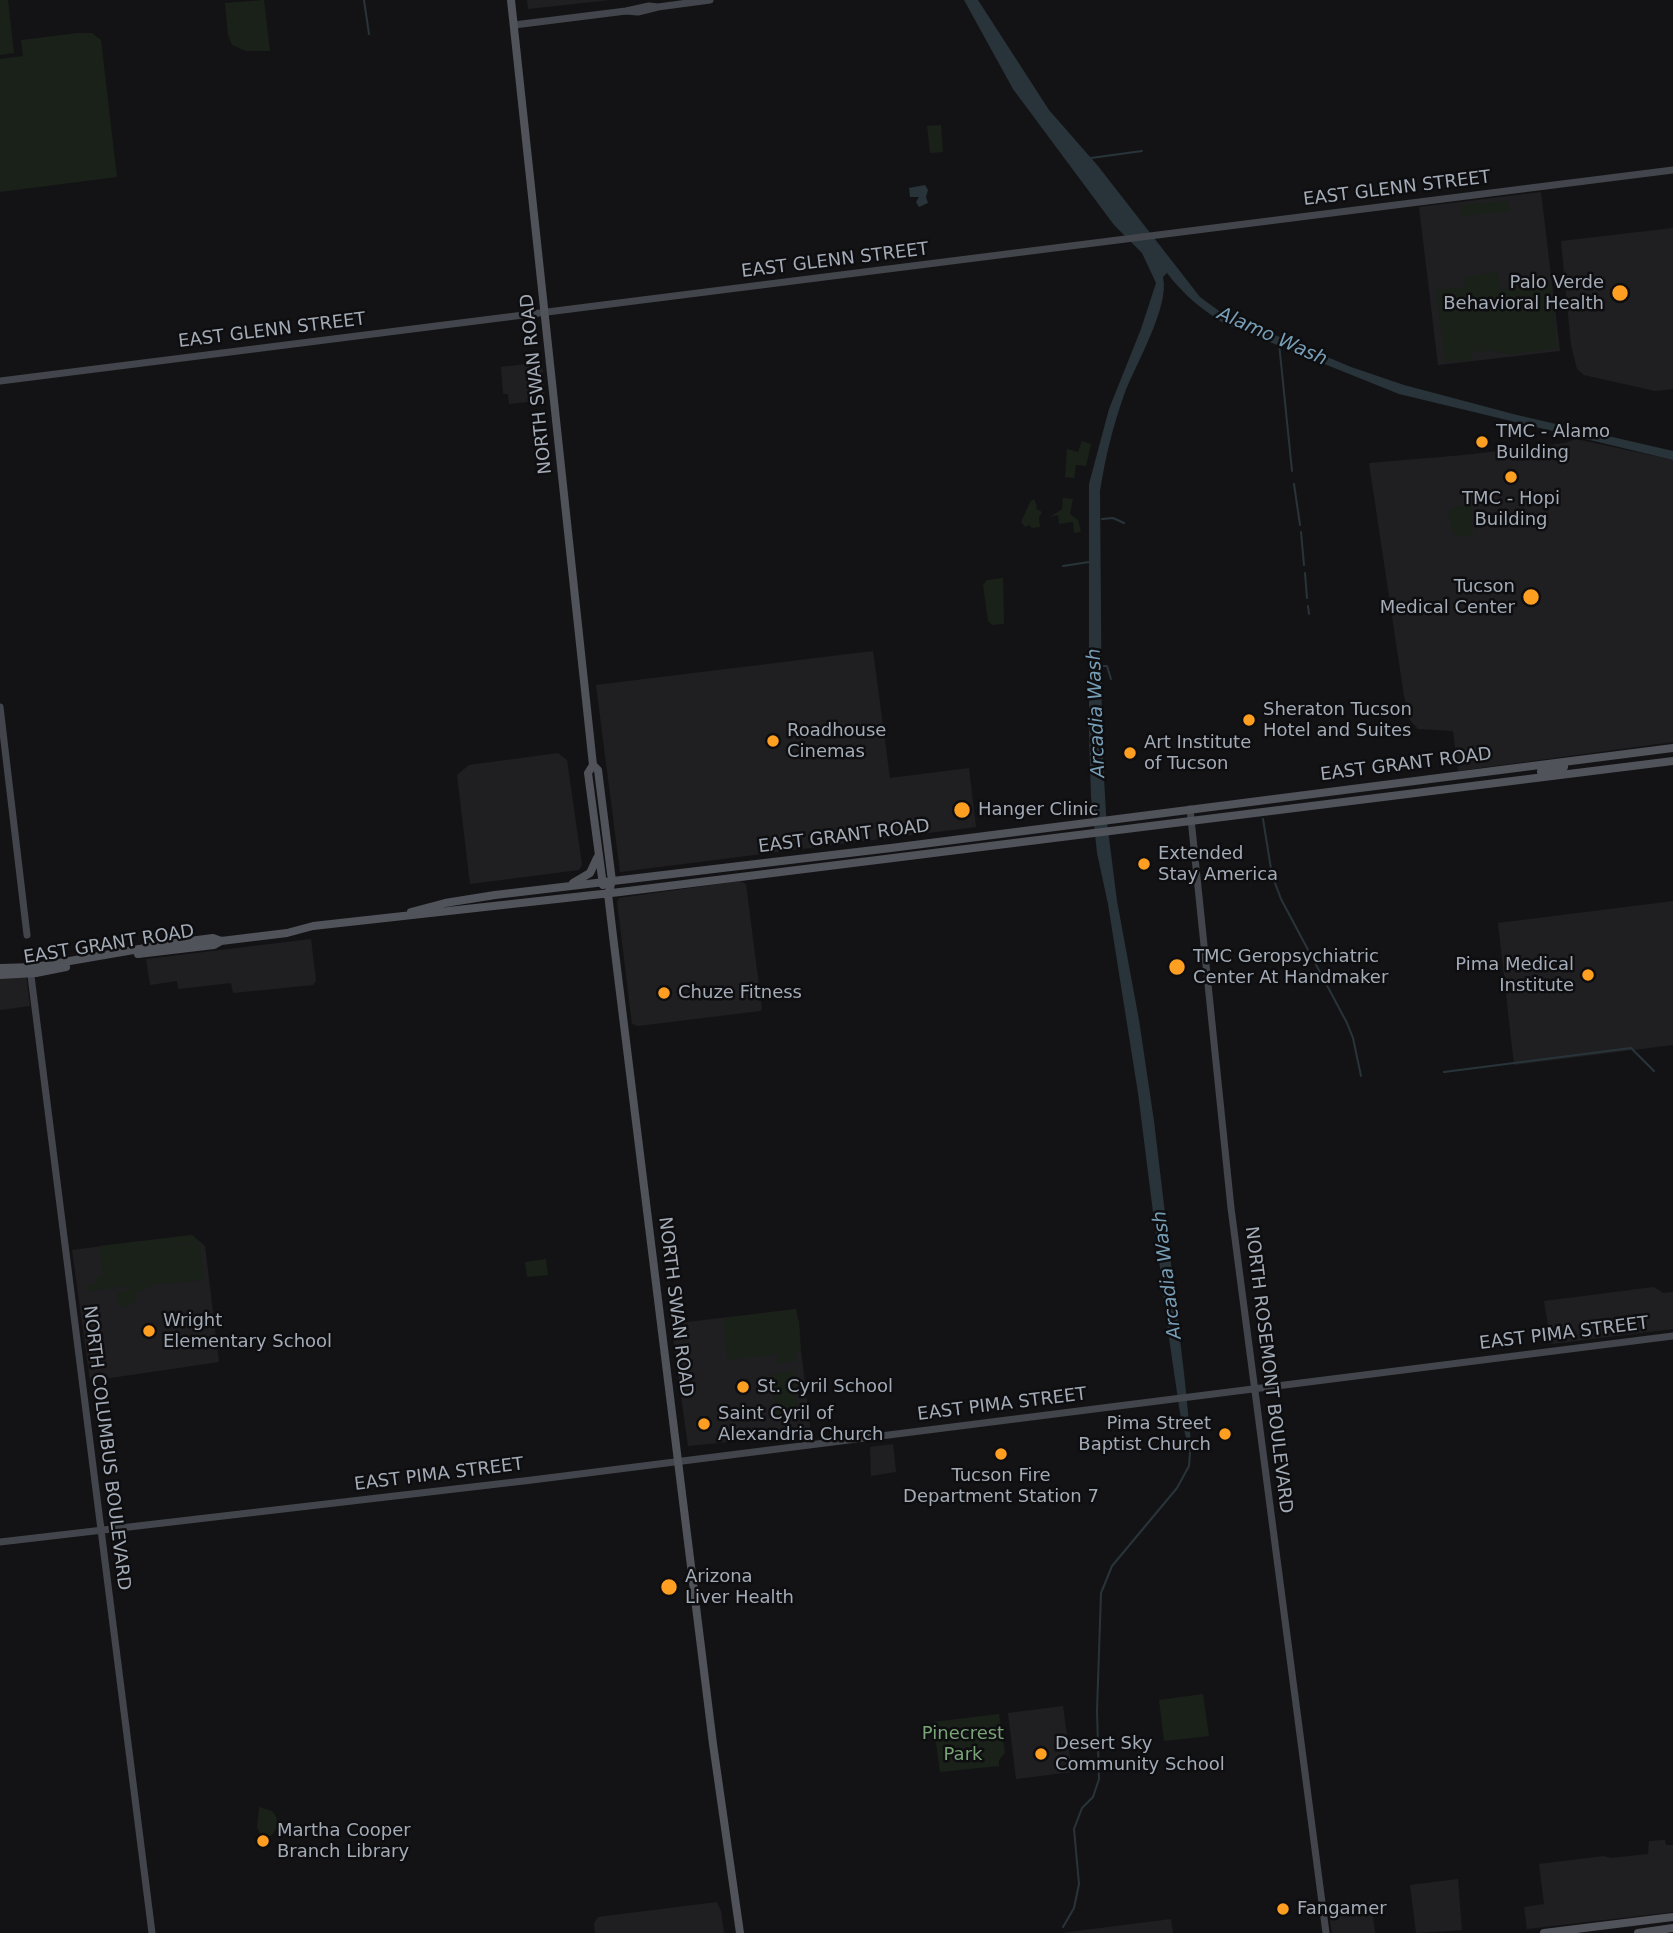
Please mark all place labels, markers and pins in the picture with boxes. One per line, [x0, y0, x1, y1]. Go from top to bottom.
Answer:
place label: Palo Verde Behavioral Health [1443, 272, 1604, 314]
marker: Palo Verde Behavioral Health [1610, 283, 1630, 303]
place label: TMC - Alamo Building [1496, 421, 1610, 464]
marker: TMC - Alamo Building [1474, 434, 1490, 450]
marker: TMC - Hopi Building [1503, 469, 1519, 485]
place label: TMC - Hopi Building [1462, 488, 1560, 530]
place label: Tucson Medical Center [1380, 576, 1515, 618]
marker: Tucson Medical Center [1521, 587, 1541, 607]
place label: Sheraton Tucson Hotel and Suites [1263, 699, 1412, 742]
marker: Sheraton Tucson Hotel and Suites [1241, 712, 1257, 728]
place label: Roadhouse Cinemas [787, 720, 886, 762]
place label: Art Institute of Tucson [1144, 732, 1251, 774]
marker: Roadhouse Cinemas [765, 733, 781, 749]
marker: Art Institute of Tucson [1122, 745, 1138, 761]
place label: Hanger Clinic [978, 799, 1098, 821]
marker: Hanger Clinic [952, 800, 972, 820]
place label: Extended Stay America [1158, 843, 1278, 886]
marker: Extended Stay America [1136, 856, 1152, 872]
place label: TMC Geropsychiatric Center At Handmaker [1193, 946, 1388, 988]
place label: Pima Medical Institute [1455, 954, 1574, 996]
marker: TMC Geropsychiatric Center At Handmaker [1167, 957, 1187, 977]
marker: Pima Medical Institute [1580, 967, 1596, 983]
place label: Chuze Fitness [678, 982, 802, 1004]
marker: Chuze Fitness [656, 985, 672, 1001]
place label: Wright Elementary School [163, 1310, 332, 1352]
marker: Wright Elementary School [141, 1323, 157, 1339]
place label: St. Cyril School [757, 1376, 893, 1398]
marker: St. Cyril School [735, 1379, 751, 1395]
place label: Saint Cyril of Alexandria Church [718, 1403, 883, 1446]
place label: Pima Street Baptist Church [1078, 1413, 1211, 1456]
marker: Saint Cyril of Alexandria Church [696, 1416, 712, 1432]
marker: Pima Street Baptist Church [1217, 1426, 1233, 1442]
marker: Tucson Fire Department Station 7 [993, 1446, 1009, 1462]
place label: Tucson Fire Department Station 7 [903, 1465, 1099, 1508]
place label: Arizona Liver Health [685, 1566, 794, 1608]
marker: Arizona Liver Health [659, 1577, 679, 1597]
place label: Desert Sky Community School [1055, 1733, 1225, 1776]
marker: Desert Sky Community School [1033, 1746, 1049, 1762]
place label: Martha Cooper Branch Library [277, 1820, 411, 1862]
marker: Martha Cooper Branch Library [255, 1833, 271, 1849]
place label: Fangamer [1297, 1898, 1387, 1920]
marker: Fangamer [1275, 1901, 1291, 1917]

